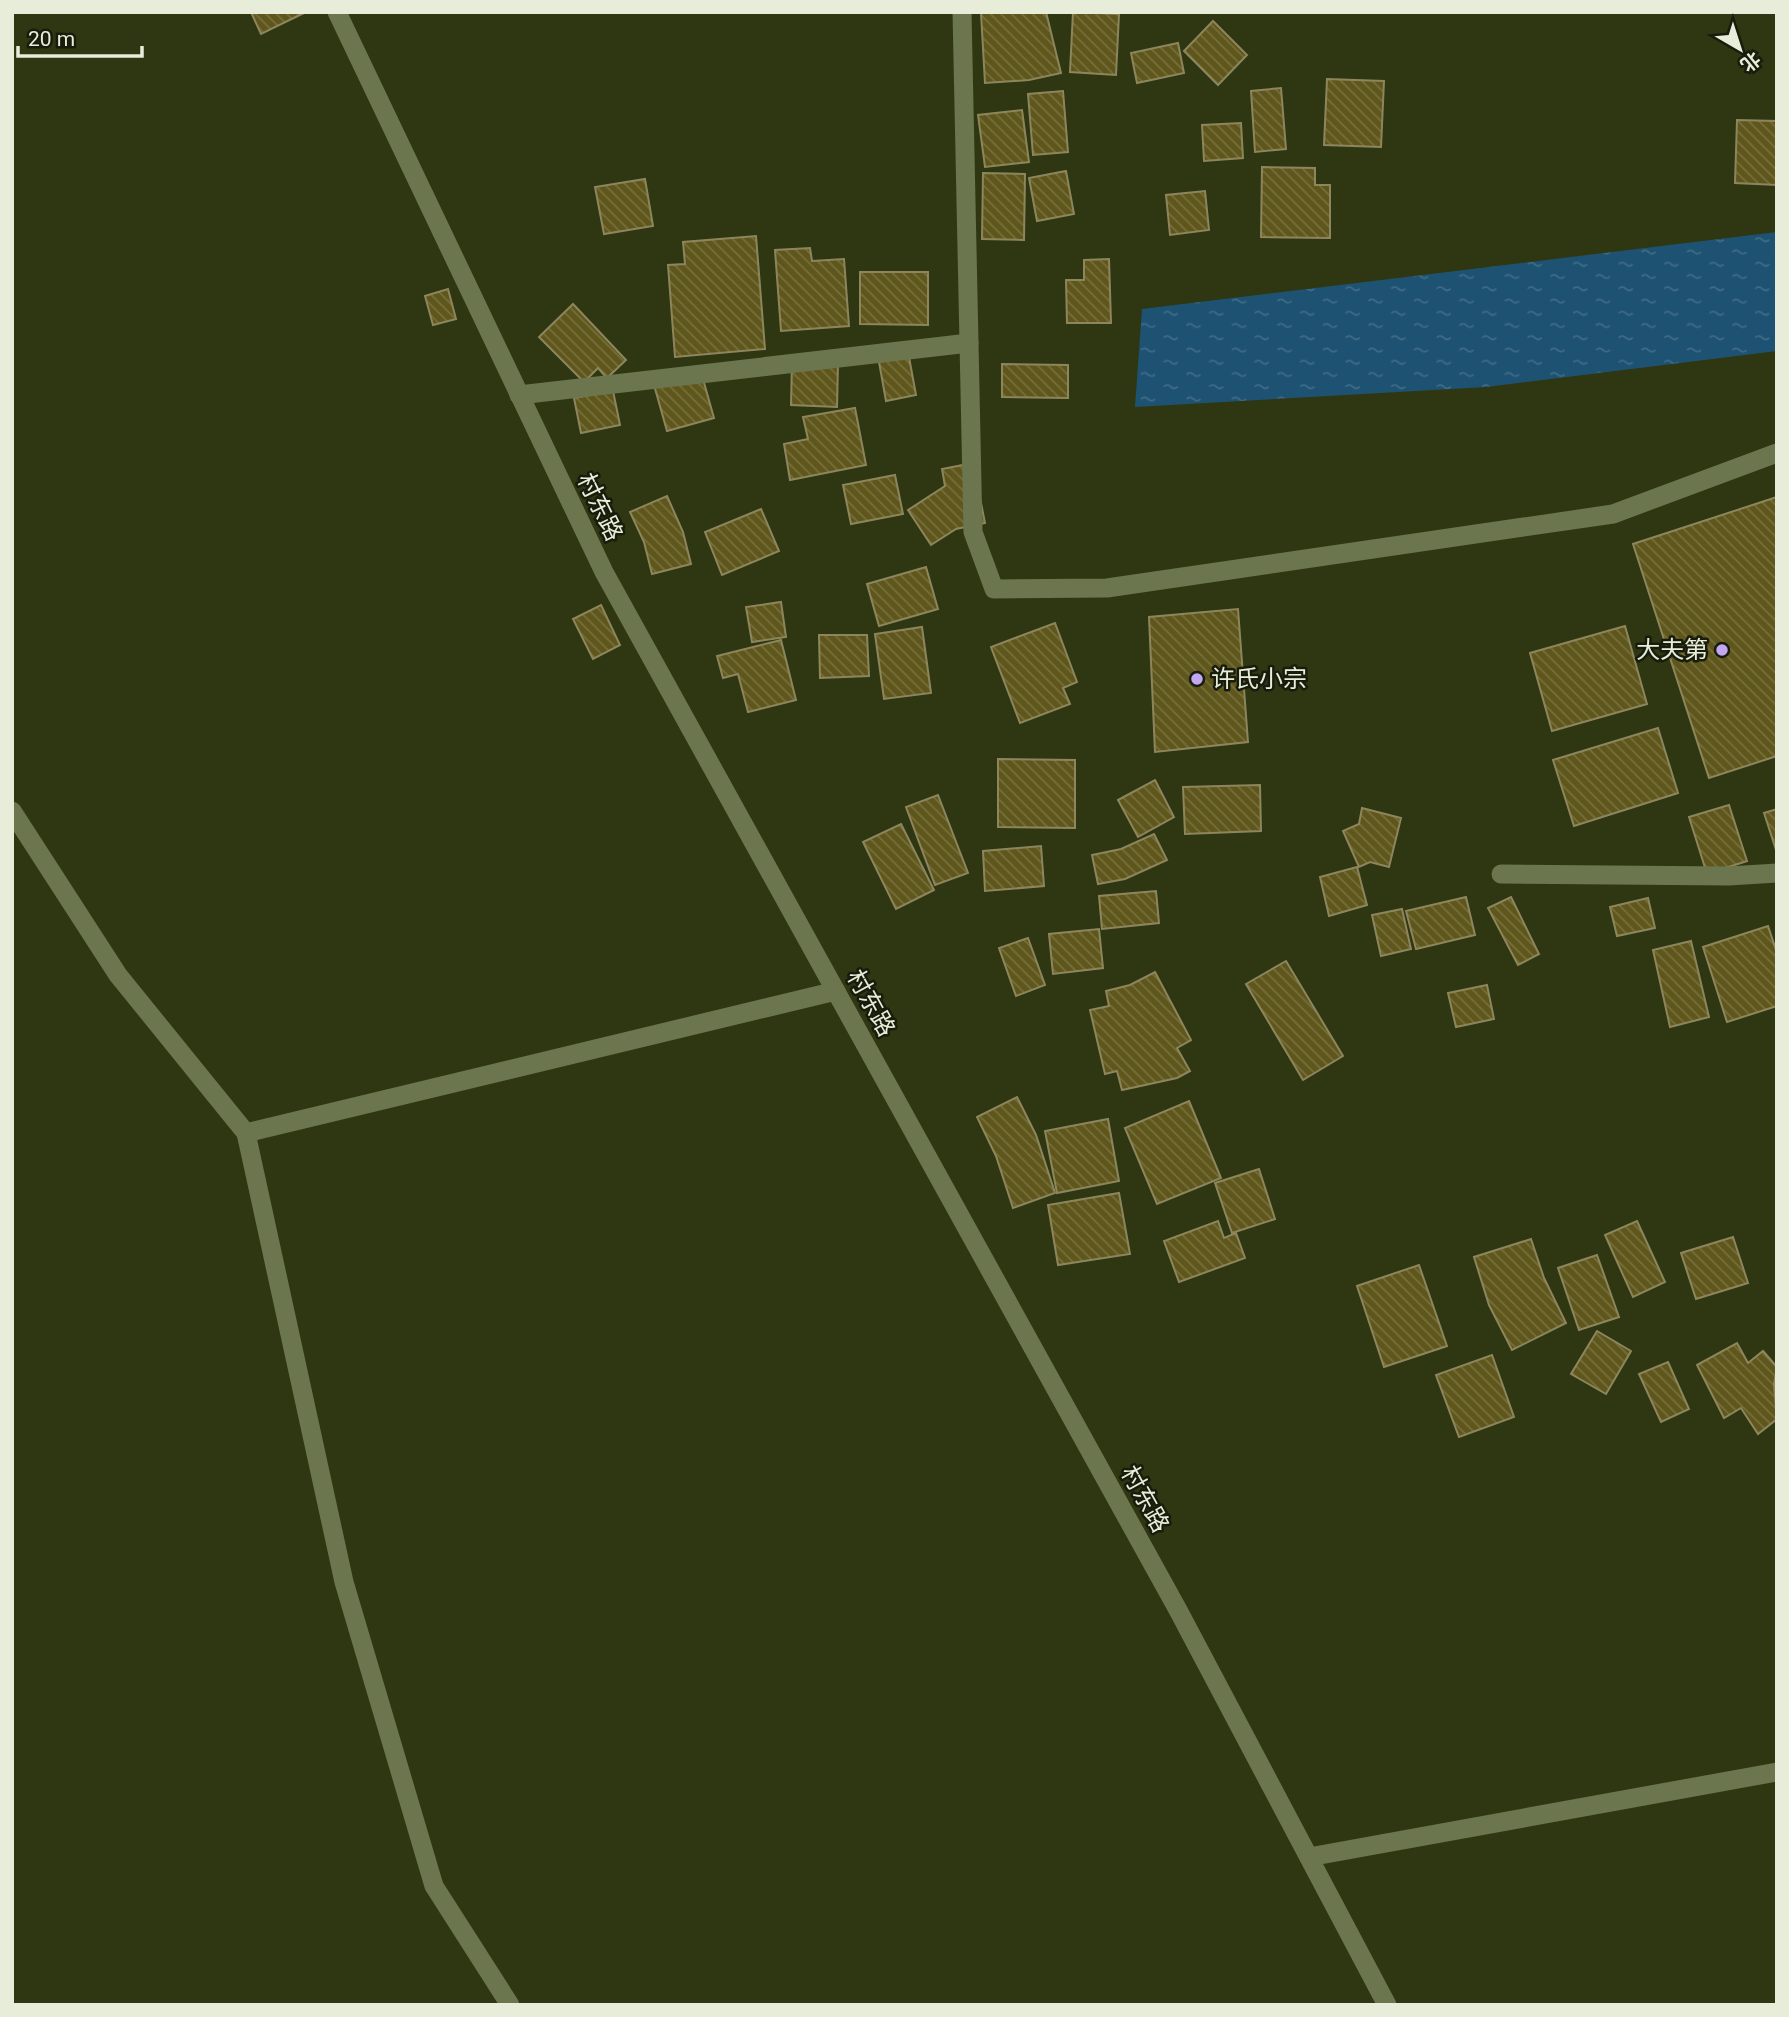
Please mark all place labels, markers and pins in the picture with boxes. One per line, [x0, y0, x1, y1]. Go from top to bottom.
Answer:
place label: 大夫第 [1636, 636, 1708, 664]
marker: 大夫第 [1714, 642, 1730, 658]
place label: 许氏小宗 [1211, 665, 1307, 693]
marker: 许氏小宗 [1189, 671, 1205, 687]

